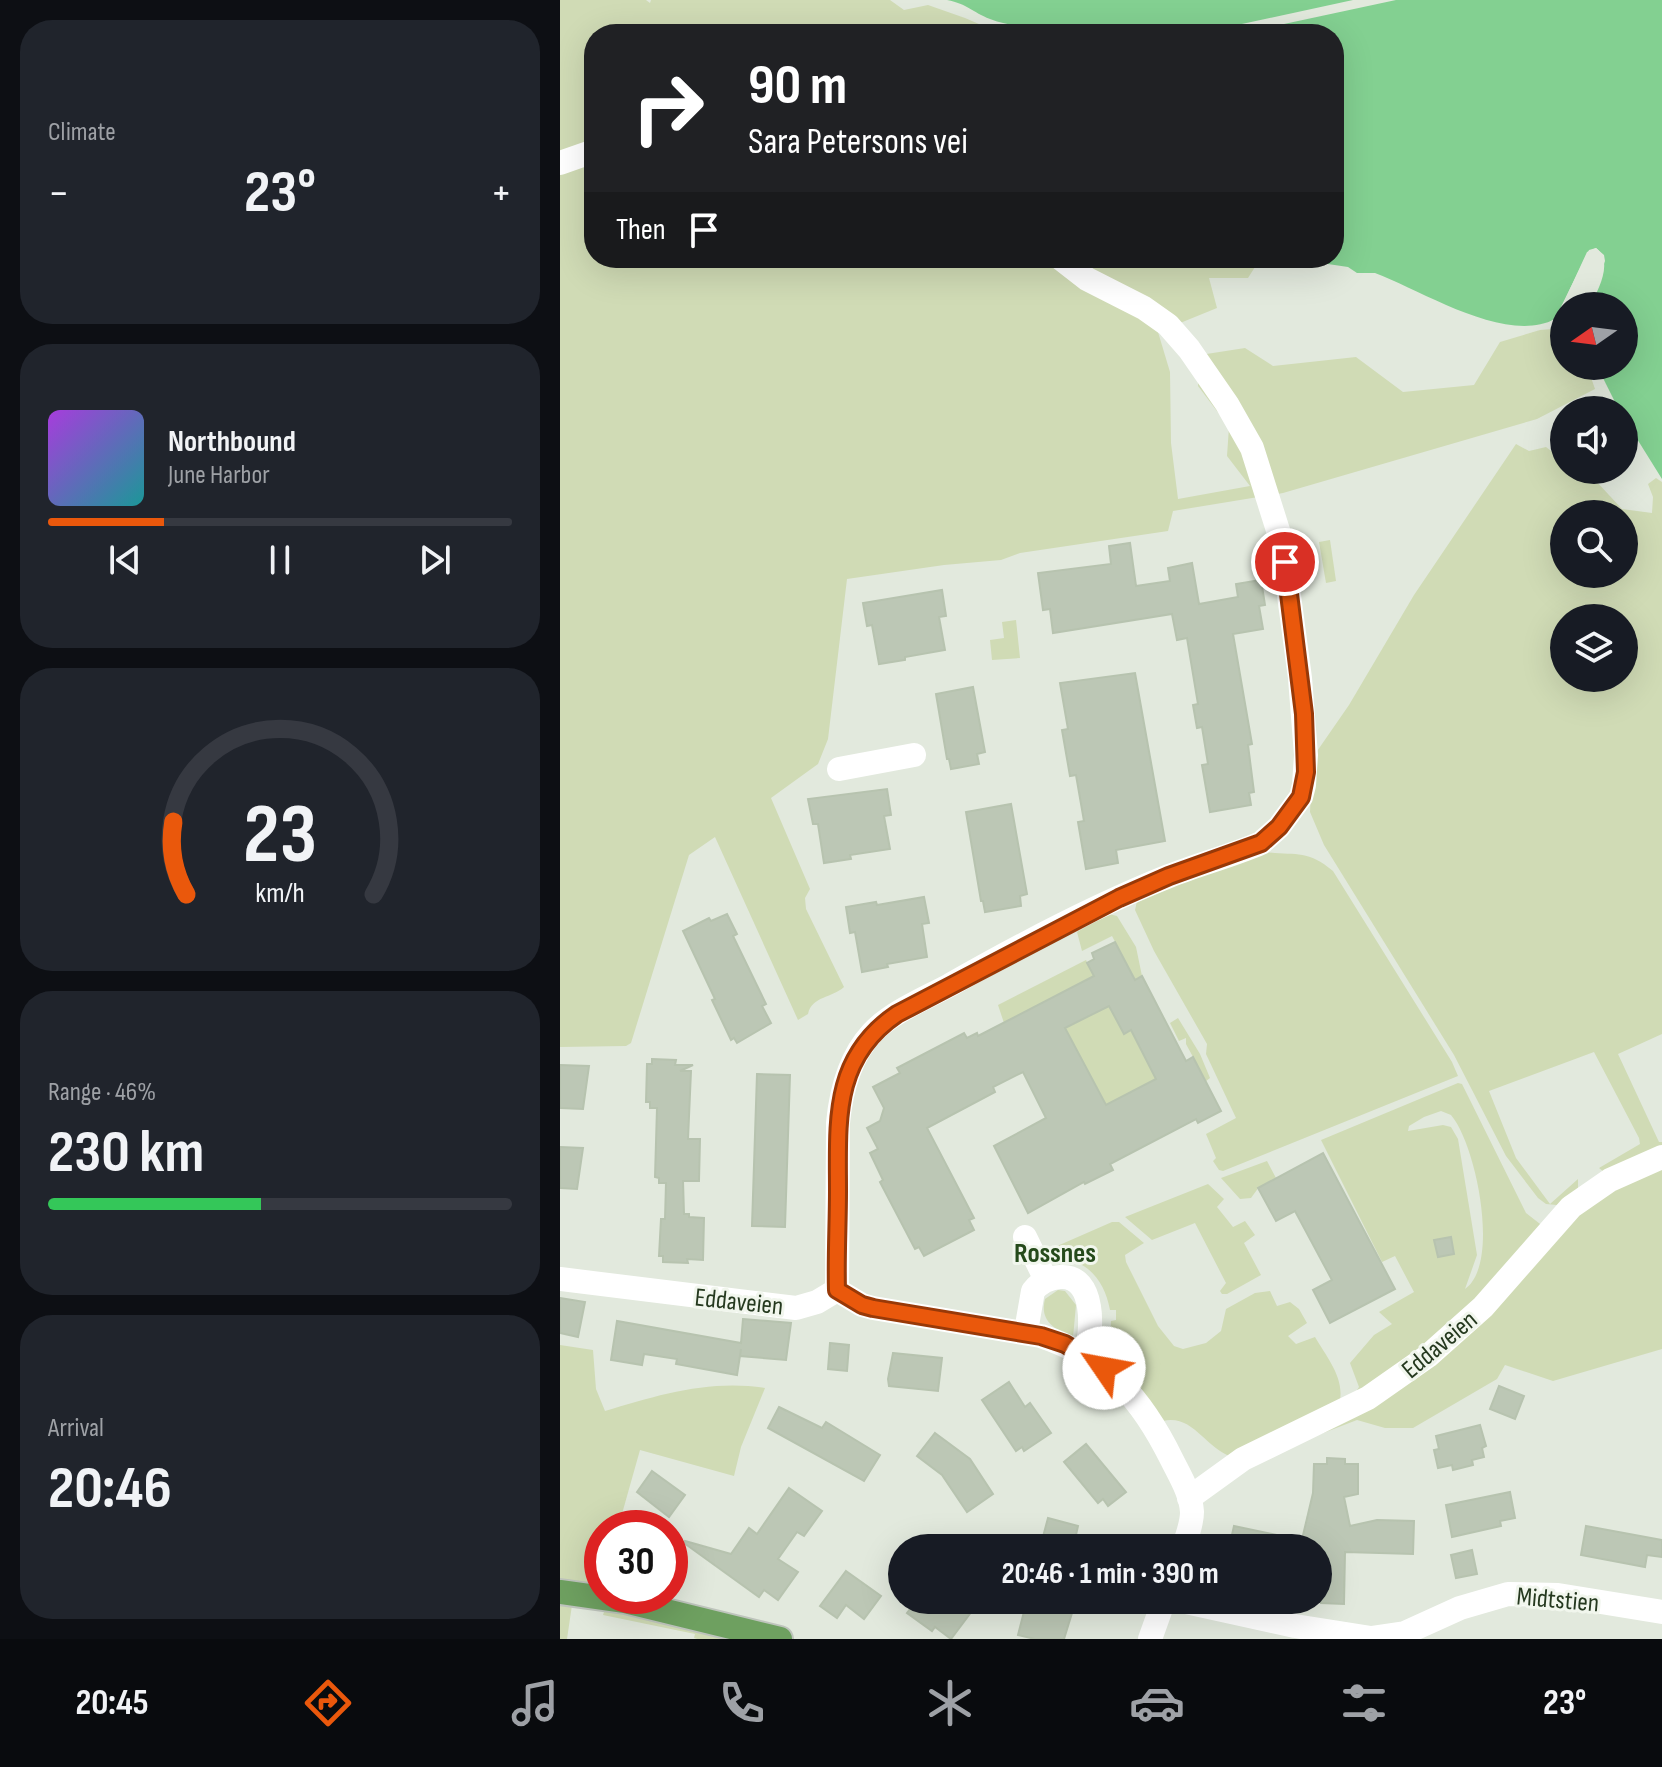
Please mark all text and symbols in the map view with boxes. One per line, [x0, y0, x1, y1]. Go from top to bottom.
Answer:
text: 90 m [748, 53, 847, 120]
icon: right [616, 56, 720, 160]
text: Climate [48, 117, 116, 148]
text: Sara Petersons vei [748, 121, 968, 164]
text: 23° [244, 157, 316, 229]
text: − [48, 167, 70, 220]
text: + [490, 167, 512, 220]
icon: arrive [682, 208, 726, 252]
text: Then [616, 212, 666, 248]
north arrow [1550, 292, 1638, 380]
map controls [1550, 292, 1638, 692]
button: sound [1550, 396, 1638, 484]
text: Northbound [168, 424, 296, 460]
text: June Harbor [168, 460, 270, 491]
button: search [1550, 500, 1638, 588]
pin [1251, 528, 1319, 596]
icon: previous [103, 538, 147, 582]
icon: pause [258, 538, 302, 582]
icon: next [413, 538, 457, 582]
icon: arrive [1263, 540, 1307, 584]
button: layers [1550, 604, 1638, 692]
text: 23 [243, 786, 317, 886]
text: km/h [255, 877, 305, 912]
text: Range · 46% [48, 1077, 156, 1108]
text: 230 km [48, 1117, 204, 1189]
district label: Rossnes [1014, 1237, 1096, 1270]
street label: Eddaveien [693, 1282, 785, 1323]
street label: Eddaveien [1396, 1305, 1484, 1386]
position arrow [1062, 1326, 1146, 1410]
text: Arrival [48, 1413, 104, 1444]
text: 20:46 [48, 1453, 172, 1525]
speed limit sign: 30 [584, 1510, 688, 1614]
text: 20:46 · 1 min · 390 m [1001, 1556, 1219, 1592]
street label: Midtstien [1515, 1581, 1600, 1620]
icon: directions [300, 1675, 356, 1731]
icon: music [507, 1675, 563, 1731]
icon: phone [714, 1675, 770, 1731]
icon: climate [922, 1675, 978, 1731]
icon: car [1129, 1675, 1185, 1731]
icon: filters [1336, 1675, 1392, 1731]
text: 20:45 [76, 1682, 149, 1725]
text: 23° [1543, 1682, 1586, 1725]

